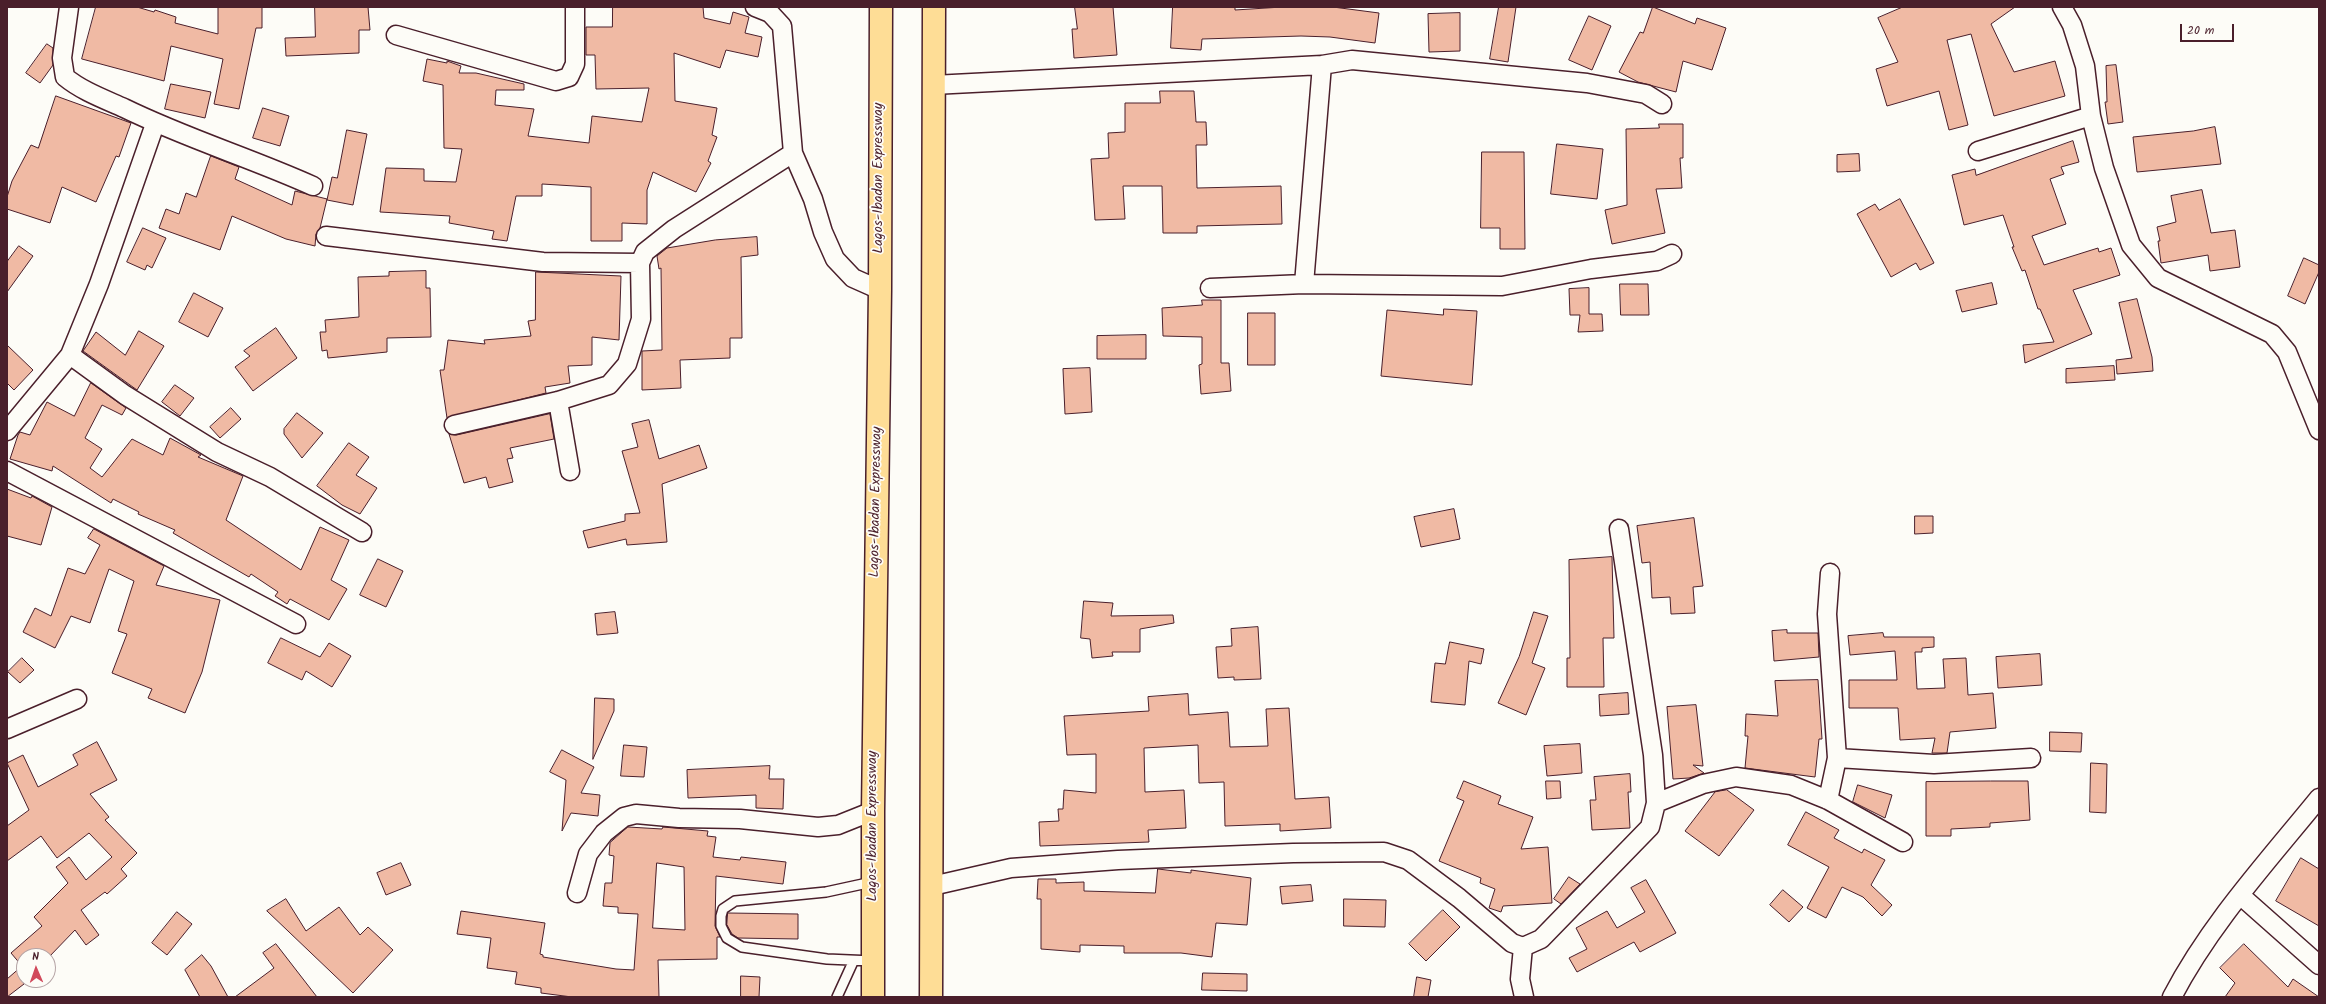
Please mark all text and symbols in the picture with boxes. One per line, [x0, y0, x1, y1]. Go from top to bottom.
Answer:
scale bar [2182, 16, 2236, 42]
text: 20 m [2187, 21, 2214, 40]
street label: Lagos-Ibadan Expressway [872, 103, 888, 253]
street label: Lagos-Ibadan Expressway [867, 426, 887, 578]
street label: Lagos-Ibadan Expressway [866, 751, 882, 901]
north arrow [16, 948, 56, 988]
text: N [32, 948, 39, 966]

